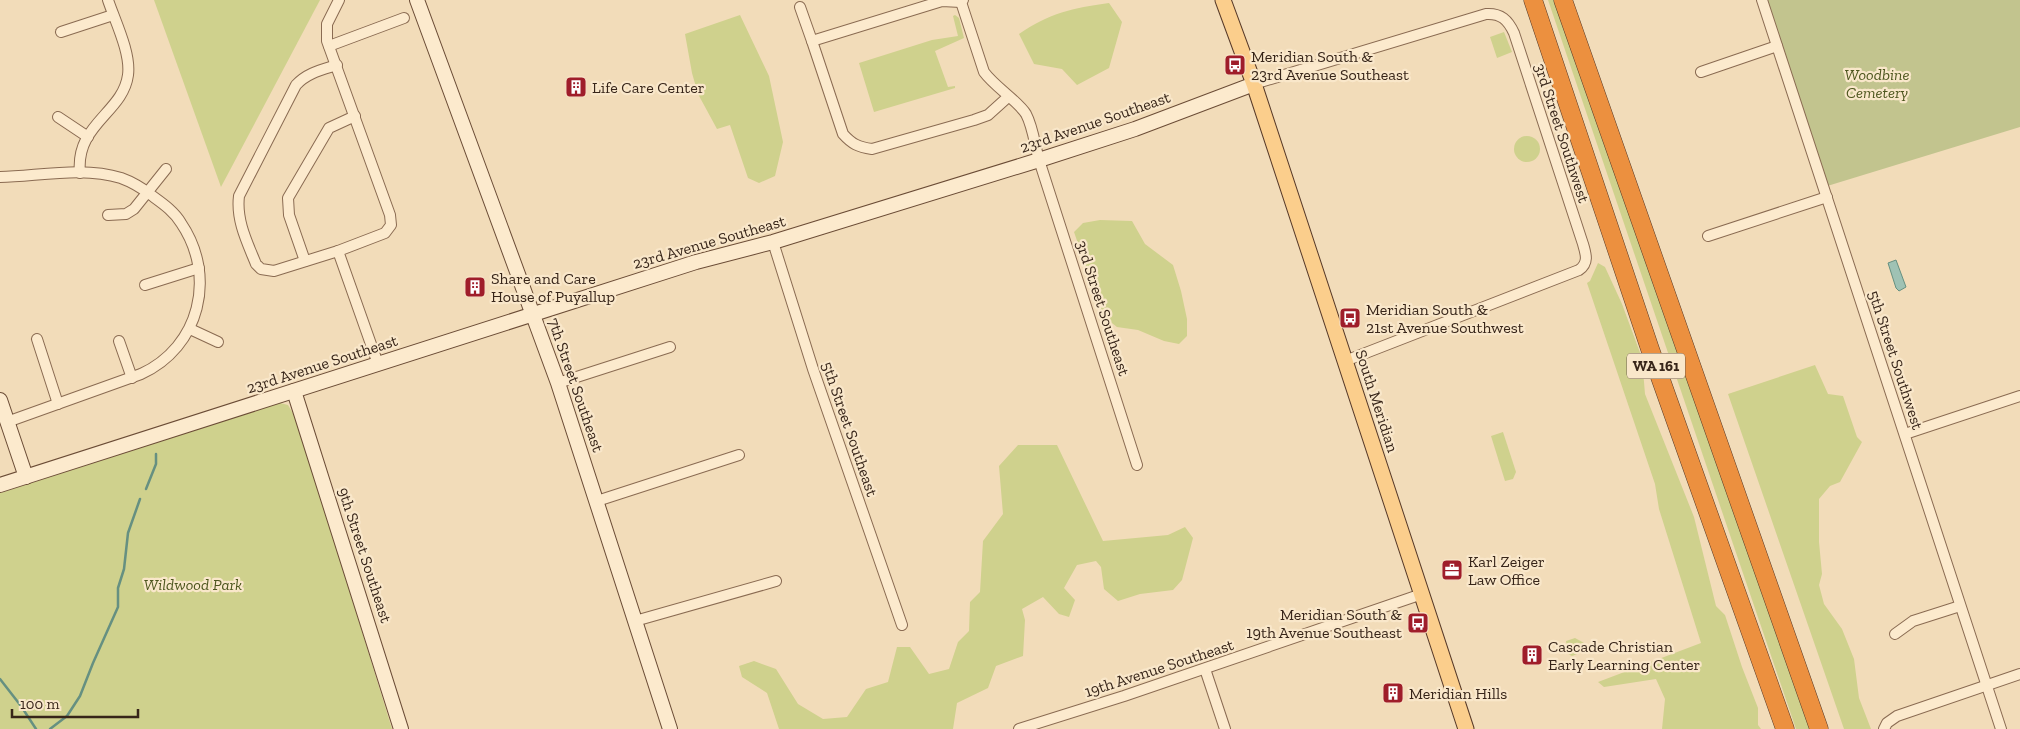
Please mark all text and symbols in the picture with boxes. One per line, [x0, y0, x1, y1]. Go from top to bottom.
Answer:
place label: Meridian South & 23rd Avenue Southeast [1251, 47, 1409, 84]
bus stop icon: Meridian South & 23rd Avenue Southeast [1223, 53, 1247, 77]
street label: 3rd Street Southwest [1530, 61, 1594, 205]
park label: Woodbine Cemetery [1845, 65, 1909, 102]
building icon: Life Care Center [564, 75, 588, 99]
place label: Life Care Center [592, 78, 705, 97]
street label: 23rd Avenue Southeast [1017, 87, 1173, 157]
street label: 23rd Avenue Southeast [631, 211, 788, 273]
street label: 3rd Street Southeast [1072, 238, 1134, 378]
place label: Share and Care House of Puyallup [491, 269, 615, 306]
building icon: Share and Care House of Puyallup [463, 275, 487, 299]
street label: 5th Street Southwest [1865, 288, 1927, 432]
place label: Meridian South & 21st Avenue Southwest [1366, 300, 1524, 337]
bus stop icon: Meridian South & 21st Avenue Southwest [1338, 306, 1362, 330]
street label: 7th Street Southeast [544, 315, 608, 455]
street label: 23rd Avenue Southeast [244, 331, 400, 397]
street label: South Meridian [1351, 347, 1403, 455]
road number: WA 161 [1627, 354, 1685, 378]
street label: 5th Street Southeast [818, 359, 882, 499]
street label: 9th Street Southeast [334, 485, 396, 625]
place label: Karl Zeiger Law Office [1468, 552, 1545, 589]
office icon: Karl Zeiger Law Office [1440, 558, 1464, 582]
park label: Wildwood Park [144, 575, 242, 594]
place label: Meridian South & 19th Avenue Southeast [1246, 605, 1402, 642]
bus stop icon: Meridian South & 19th Avenue Southeast [1406, 611, 1430, 635]
street label: 19th Avenue Southeast [1082, 635, 1236, 701]
place label: Cascade Christian Early Learning Center [1548, 637, 1701, 674]
building icon: Cascade Christian Early Learning Center [1520, 643, 1544, 667]
building icon: Meridian Hills [1381, 681, 1405, 705]
place label: Meridian Hills [1409, 684, 1507, 703]
scale bar [12, 686, 139, 718]
text: 100 m [20, 695, 59, 713]

